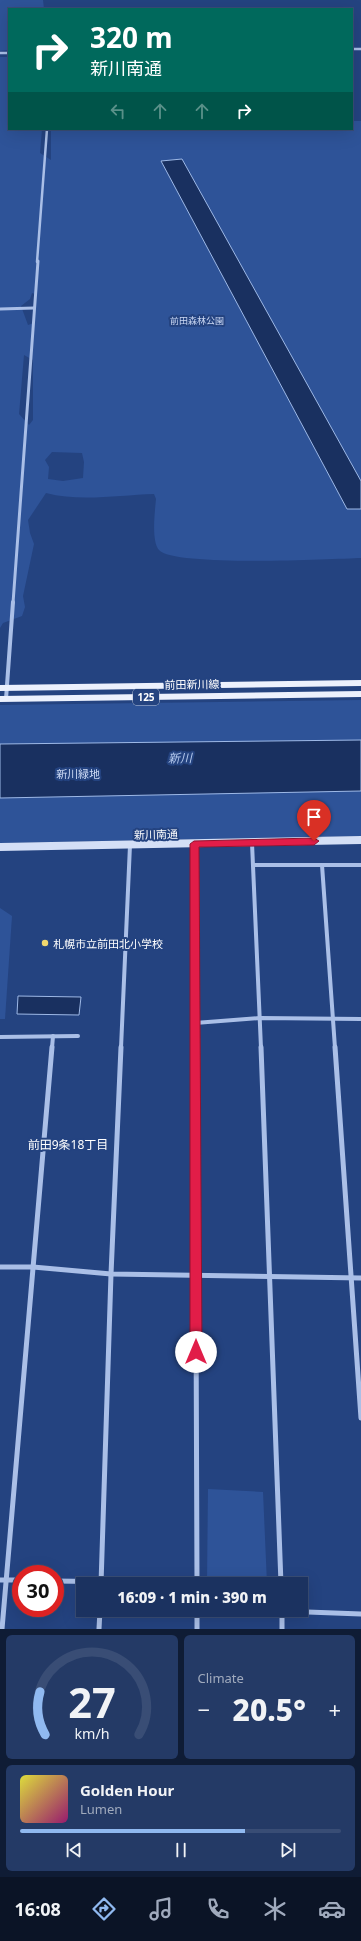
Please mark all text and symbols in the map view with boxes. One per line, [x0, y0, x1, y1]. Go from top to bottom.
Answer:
text: 320 m [90, 18, 173, 56]
icon: right [24, 24, 76, 76]
text: 新川南通 [90, 56, 162, 80]
icon: left [107, 100, 129, 122]
icon: ahead [149, 100, 171, 122]
icon: ahead [191, 100, 213, 122]
icon: right [233, 100, 255, 122]
park label: 前田森林公園 [170, 314, 224, 327]
street label: 前田新川線 [164, 676, 220, 692]
road number: 125 [133, 689, 159, 705]
water label: 新川 [168, 749, 194, 767]
park label: 新川緑地 [56, 766, 100, 781]
pin [297, 800, 331, 841]
icon: arrive [303, 806, 325, 828]
street label: 新川南通 [134, 826, 178, 842]
place label: 札幌市立前田北小学校 [53, 936, 163, 951]
marker: 札幌市立前田北小学校 [40, 938, 50, 948]
district label: 前田9条18丁目 [28, 1136, 108, 1153]
position arrow [175, 1331, 217, 1373]
speed limit sign: 30 [12, 1565, 64, 1617]
text: 16:09 · 1 min · 390 m [117, 1587, 267, 1607]
text: Climate [198, 1669, 244, 1687]
text: 27 [68, 1674, 116, 1730]
text: 20.5° [233, 1689, 306, 1730]
text: − [198, 1694, 210, 1724]
text: + [328, 1694, 341, 1724]
text: km/h [74, 1724, 109, 1743]
text: Golden Hour [80, 1780, 174, 1800]
text: Lumen [80, 1800, 122, 1818]
icon: previous [63, 1839, 85, 1861]
icon: pause [170, 1839, 192, 1861]
icon: next [277, 1839, 299, 1861]
icon: directions [90, 1895, 118, 1923]
icon: music [147, 1895, 175, 1923]
icon: phone [204, 1895, 232, 1923]
icon: climate [261, 1895, 289, 1923]
icon: car [318, 1895, 346, 1923]
text: 16:08 [15, 1897, 61, 1921]

